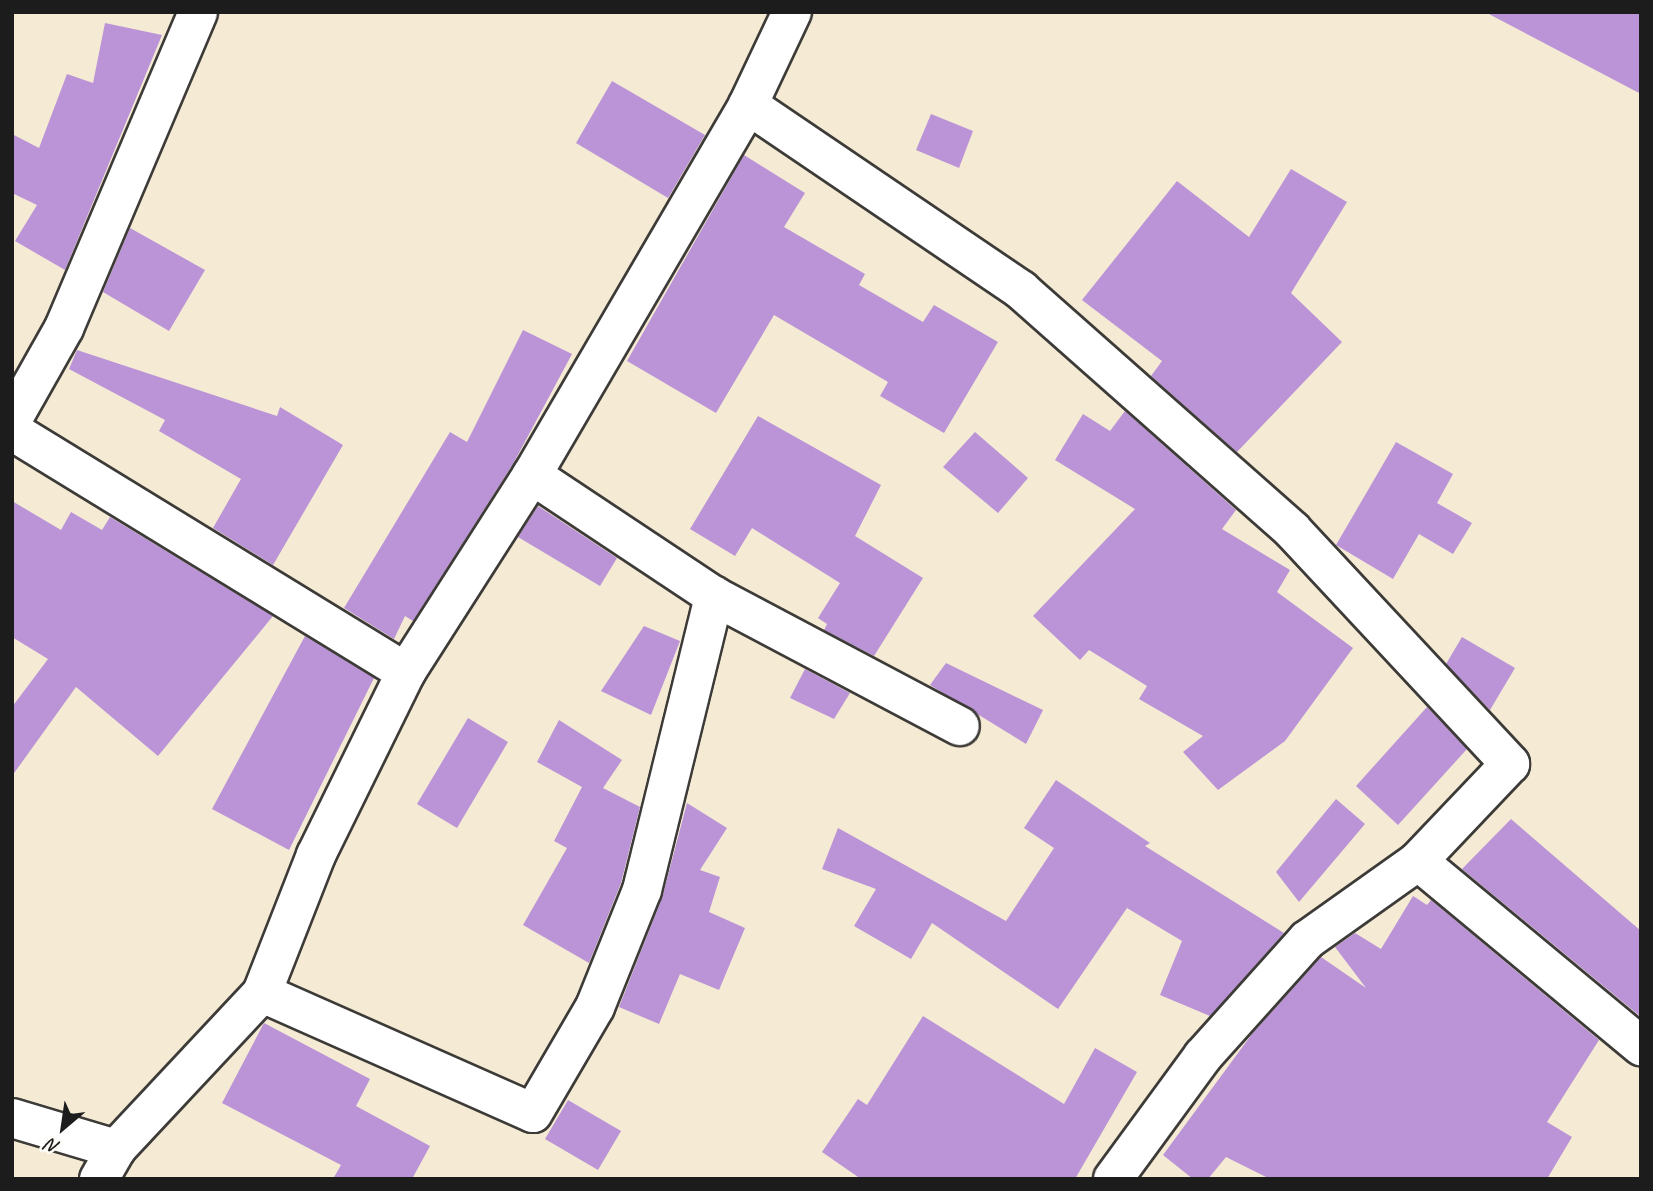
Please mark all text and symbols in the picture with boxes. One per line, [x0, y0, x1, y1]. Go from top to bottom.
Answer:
north arrow [28, 1093, 98, 1163]
text: N [42, 1133, 64, 1160]

